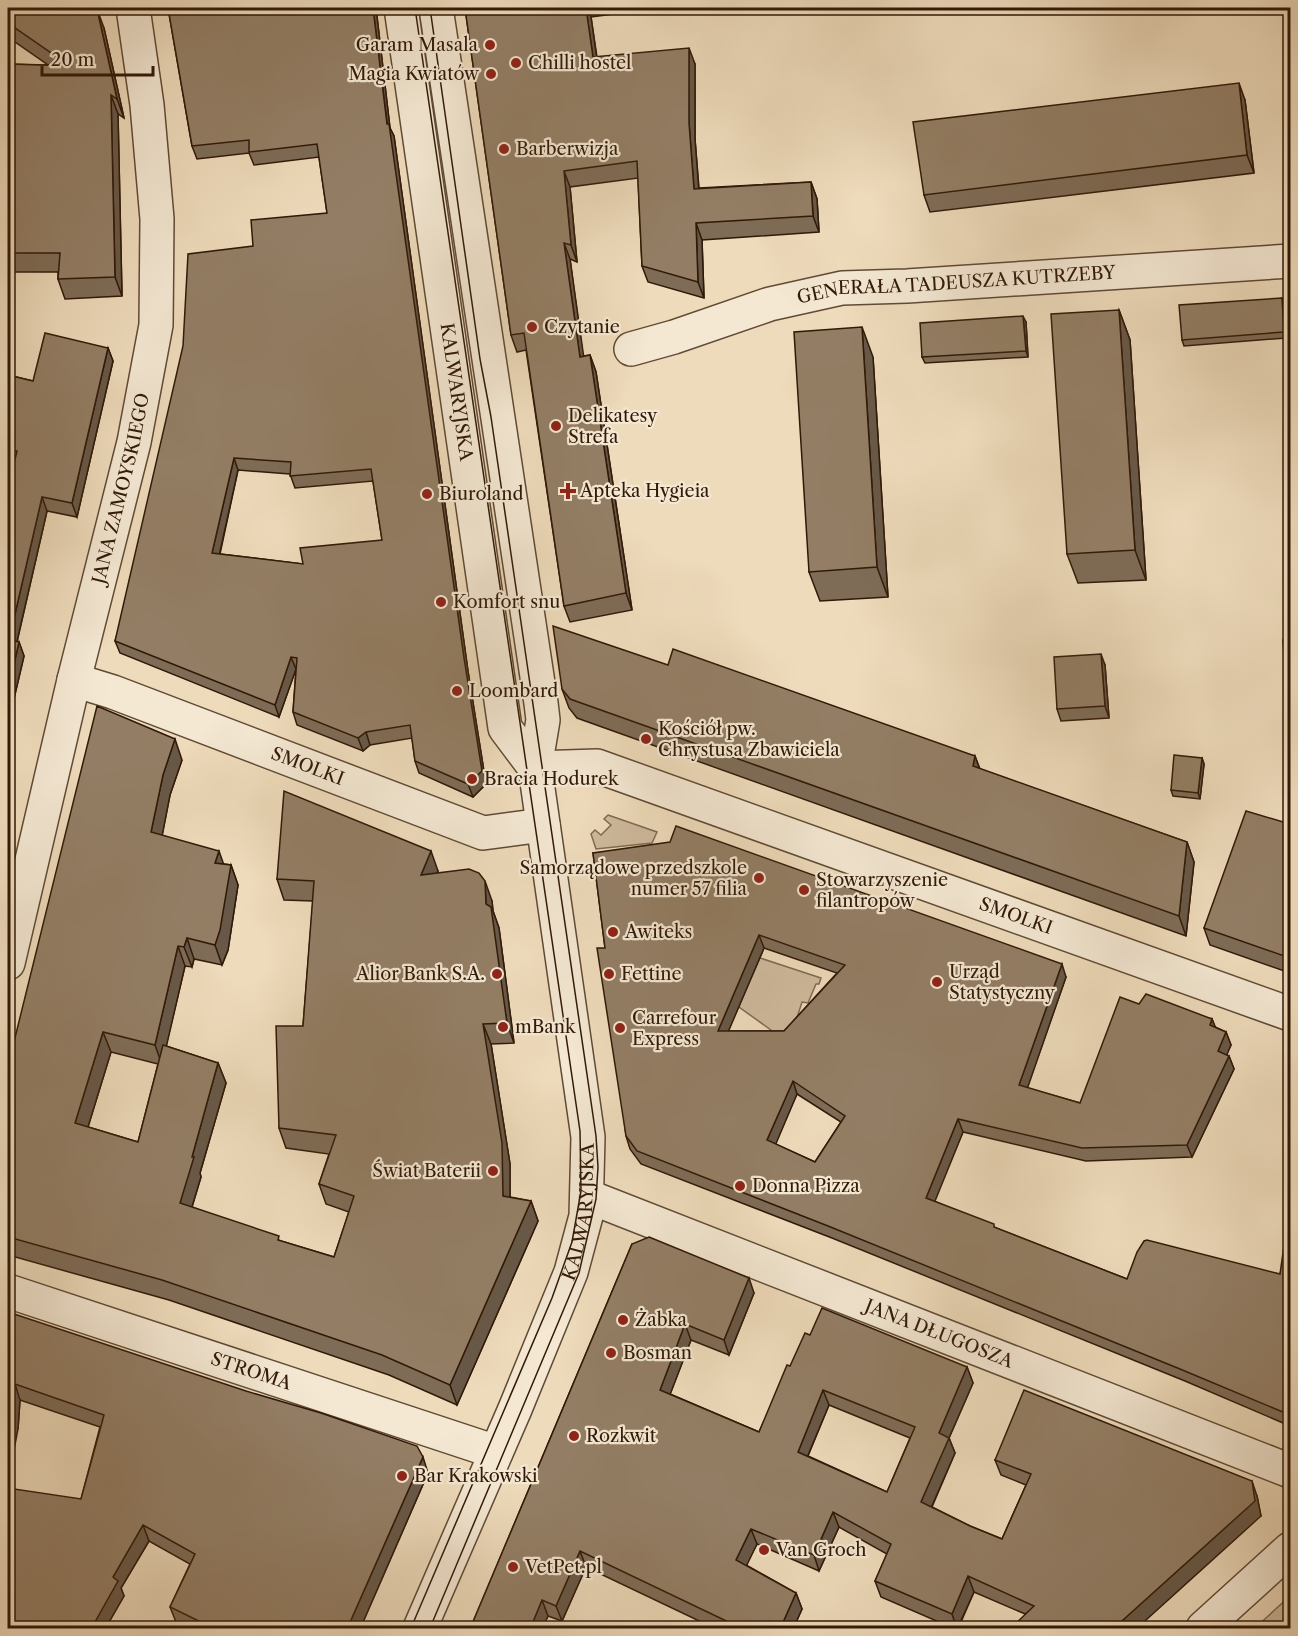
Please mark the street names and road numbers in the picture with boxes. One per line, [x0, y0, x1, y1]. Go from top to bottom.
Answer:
street label: GENERAŁA TADEUSZA KUTRZEBY [795, 261, 1118, 309]
street label: KALWARYJSKA [436, 322, 477, 463]
street label: JANA ZAMOYSKIEGO [87, 391, 154, 589]
street label: SMOLKI [268, 742, 347, 790]
street label: SMOLKI [976, 893, 1056, 939]
street label: KALWARYJSKA [558, 1142, 599, 1284]
street label: JANA DŁUGOSZA [859, 1294, 1017, 1373]
street label: STROMA [208, 1348, 295, 1395]

